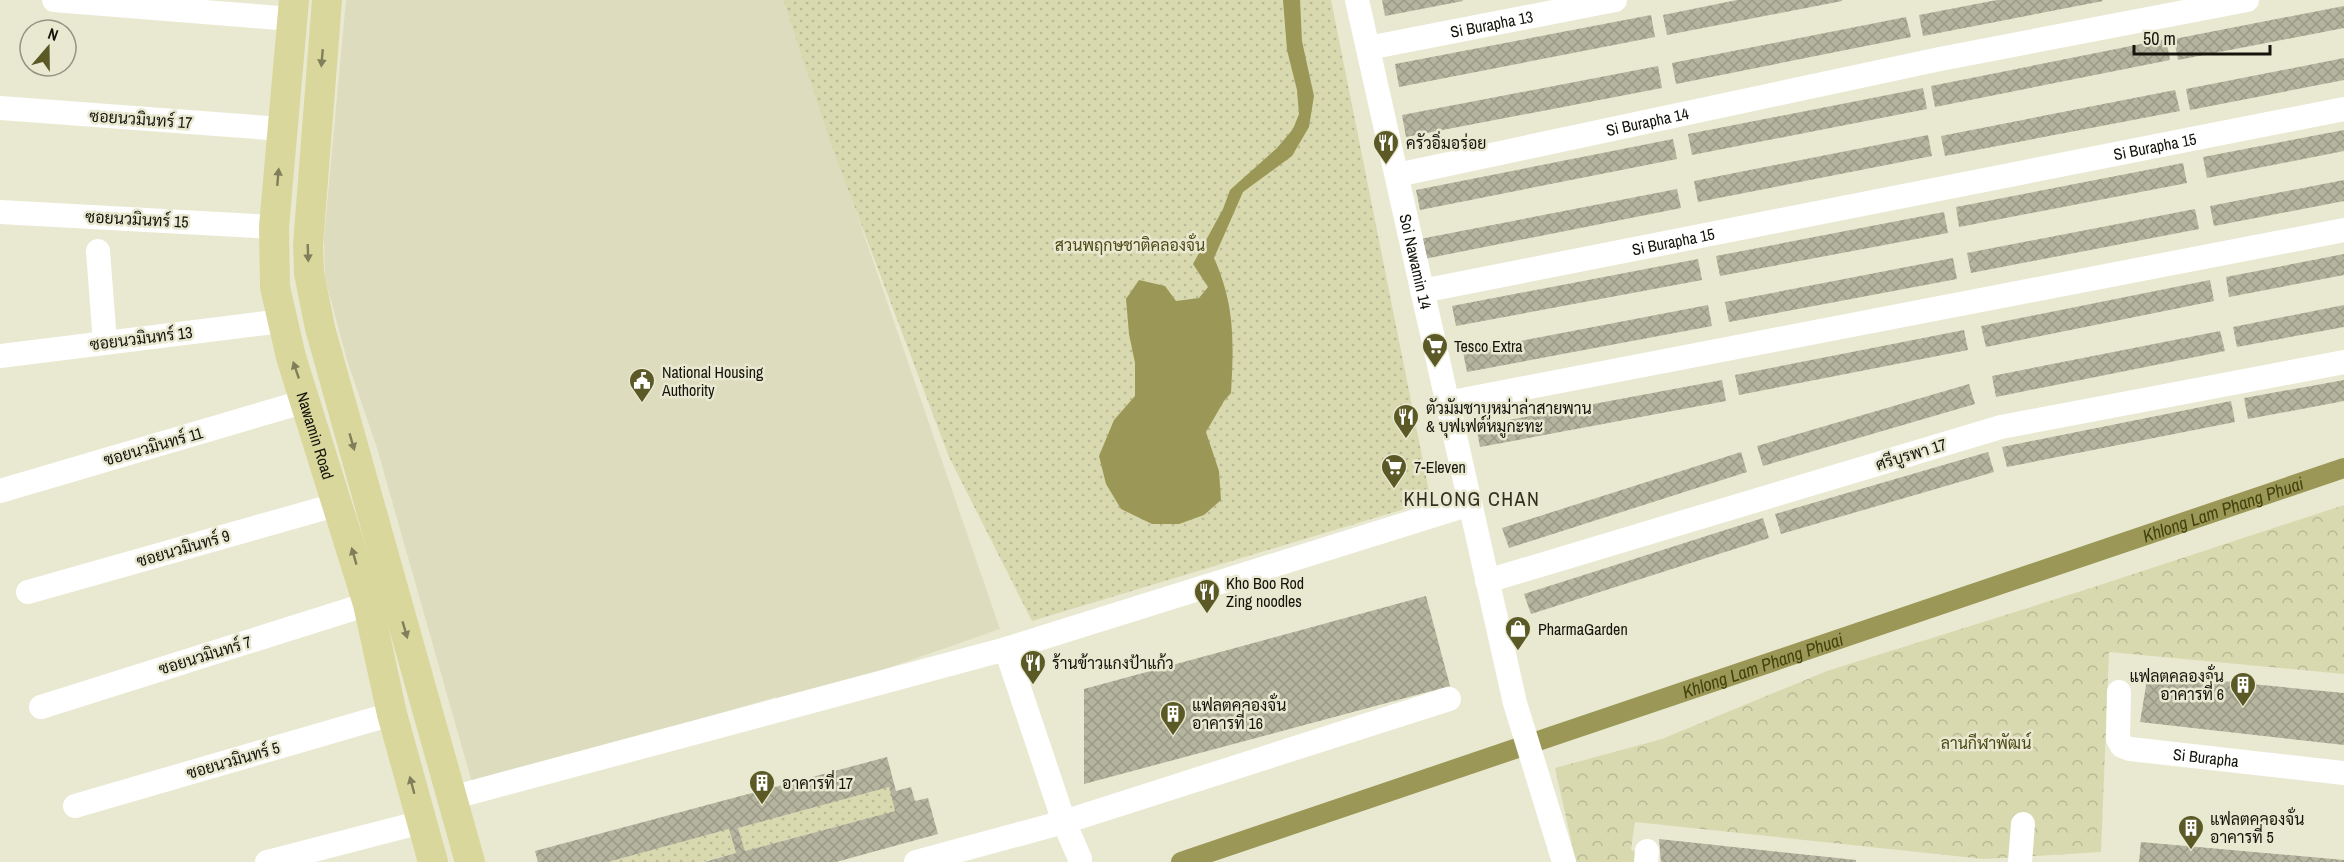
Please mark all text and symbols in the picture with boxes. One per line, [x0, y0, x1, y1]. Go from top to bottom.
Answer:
street label: Si Burapha 13 [1448, 5, 1535, 43]
north arrow [18, 18, 78, 78]
scale bar [2134, 18, 2270, 56]
text: N [45, 22, 61, 46]
text: 50 m [2143, 26, 2176, 51]
one-way arrow [317, 49, 326, 68]
street label: Si Burapha 14 [1604, 102, 1691, 141]
street label: ซอยนวมินทร์ 17 [89, 103, 193, 134]
street label: Si Burapha 15 [2112, 127, 2198, 165]
restaurant icon: ครัวอิ่มอร่อย [1371, 128, 1401, 166]
place label: ครัวอิ่มอร่อย [1406, 130, 1486, 154]
one-way arrow [273, 168, 283, 187]
street label: ซอยนวมินทร์ 15 [85, 204, 189, 233]
street label: Soi Nawamin 14 [1394, 212, 1437, 311]
street label: Si Burapha 15 [1630, 223, 1716, 260]
park label: สวนพฤกษชาติคลองจั่น [1055, 232, 1205, 256]
one-way arrow [303, 243, 313, 262]
street label: ซอยนวมินทร์ 13 [88, 320, 194, 355]
supermarket icon: Tesco Extra [1420, 331, 1450, 369]
place label: Tesco Extra [1454, 335, 1523, 357]
one-way arrow [290, 360, 300, 378]
place label: National Housing Authority [661, 361, 764, 401]
public building icon: National Housing Authority [627, 366, 657, 404]
street label: Nawamin Road [292, 389, 339, 482]
place label: ตัวมัมชาบูหม่าล่าสายพาน & บุฟเฟต์หมูกะทะ [1426, 397, 1592, 438]
restaurant icon: ตัวมัมชาบูหม่าล่าสายพาน & บุฟเฟต์หมูกะทะ [1391, 402, 1421, 440]
street label: ซอยนวมินทร์ 11 [101, 420, 206, 471]
one-way arrow [348, 433, 358, 451]
street label: ศรีบูรพา 17 [1873, 433, 1949, 476]
supermarket icon: 7-Eleven [1379, 452, 1409, 490]
place label: 7-Eleven [1414, 456, 1466, 478]
water label: Khlong Lam Phang Phuai [2139, 470, 2307, 548]
district label: KHLONG CHAN [1404, 485, 1540, 512]
street label: ซอยนวมินทร์ 9 [134, 523, 232, 572]
one-way arrow [349, 547, 358, 565]
place label: Kho Boo Rod Zing noodles [1226, 572, 1304, 612]
restaurant icon: Kho Boo Rod Zing noodles [1192, 577, 1222, 615]
shop icon: PharmaGarden [1503, 614, 1533, 652]
place label: PharmaGarden [1538, 618, 1628, 640]
one-way arrow [401, 621, 410, 639]
water label: Khlong Lam Phang Phuai [1679, 626, 1846, 704]
street label: ซอยนวมินทร์ 7 [156, 629, 254, 680]
restaurant icon: ร้านข้าวแกงป้าแก้ว [1018, 648, 1048, 686]
place label: ร้านข้าวแกงป้าแก้ว [1052, 652, 1174, 674]
place label: แฟลตคลองจั่น อาคารที่ 6 [2130, 663, 2224, 705]
building icon: แฟลตคลองจั่น อาคารที่ 6 [2228, 670, 2258, 708]
place label: แฟลตคลองจั่น อาคารที่ 16 [1192, 692, 1286, 734]
building icon: แฟลตคลองจั่น อาคารที่ 16 [1158, 699, 1188, 737]
park label: ลานกีฬาพัฒน์ [1941, 731, 2031, 754]
street label: ซอยนวมินทร์ 5 [184, 735, 282, 784]
street label: Si Burapha [2172, 743, 2240, 772]
building icon: อาคารที่ 17 [747, 768, 777, 806]
place label: อาคารที่ 17 [782, 769, 853, 794]
one-way arrow [407, 776, 416, 794]
place label: แฟลตคลองจั่น อาคารที่ 5 [2210, 806, 2304, 848]
building icon: แฟลตคลองจั่น อาคารที่ 5 [2176, 813, 2206, 851]

